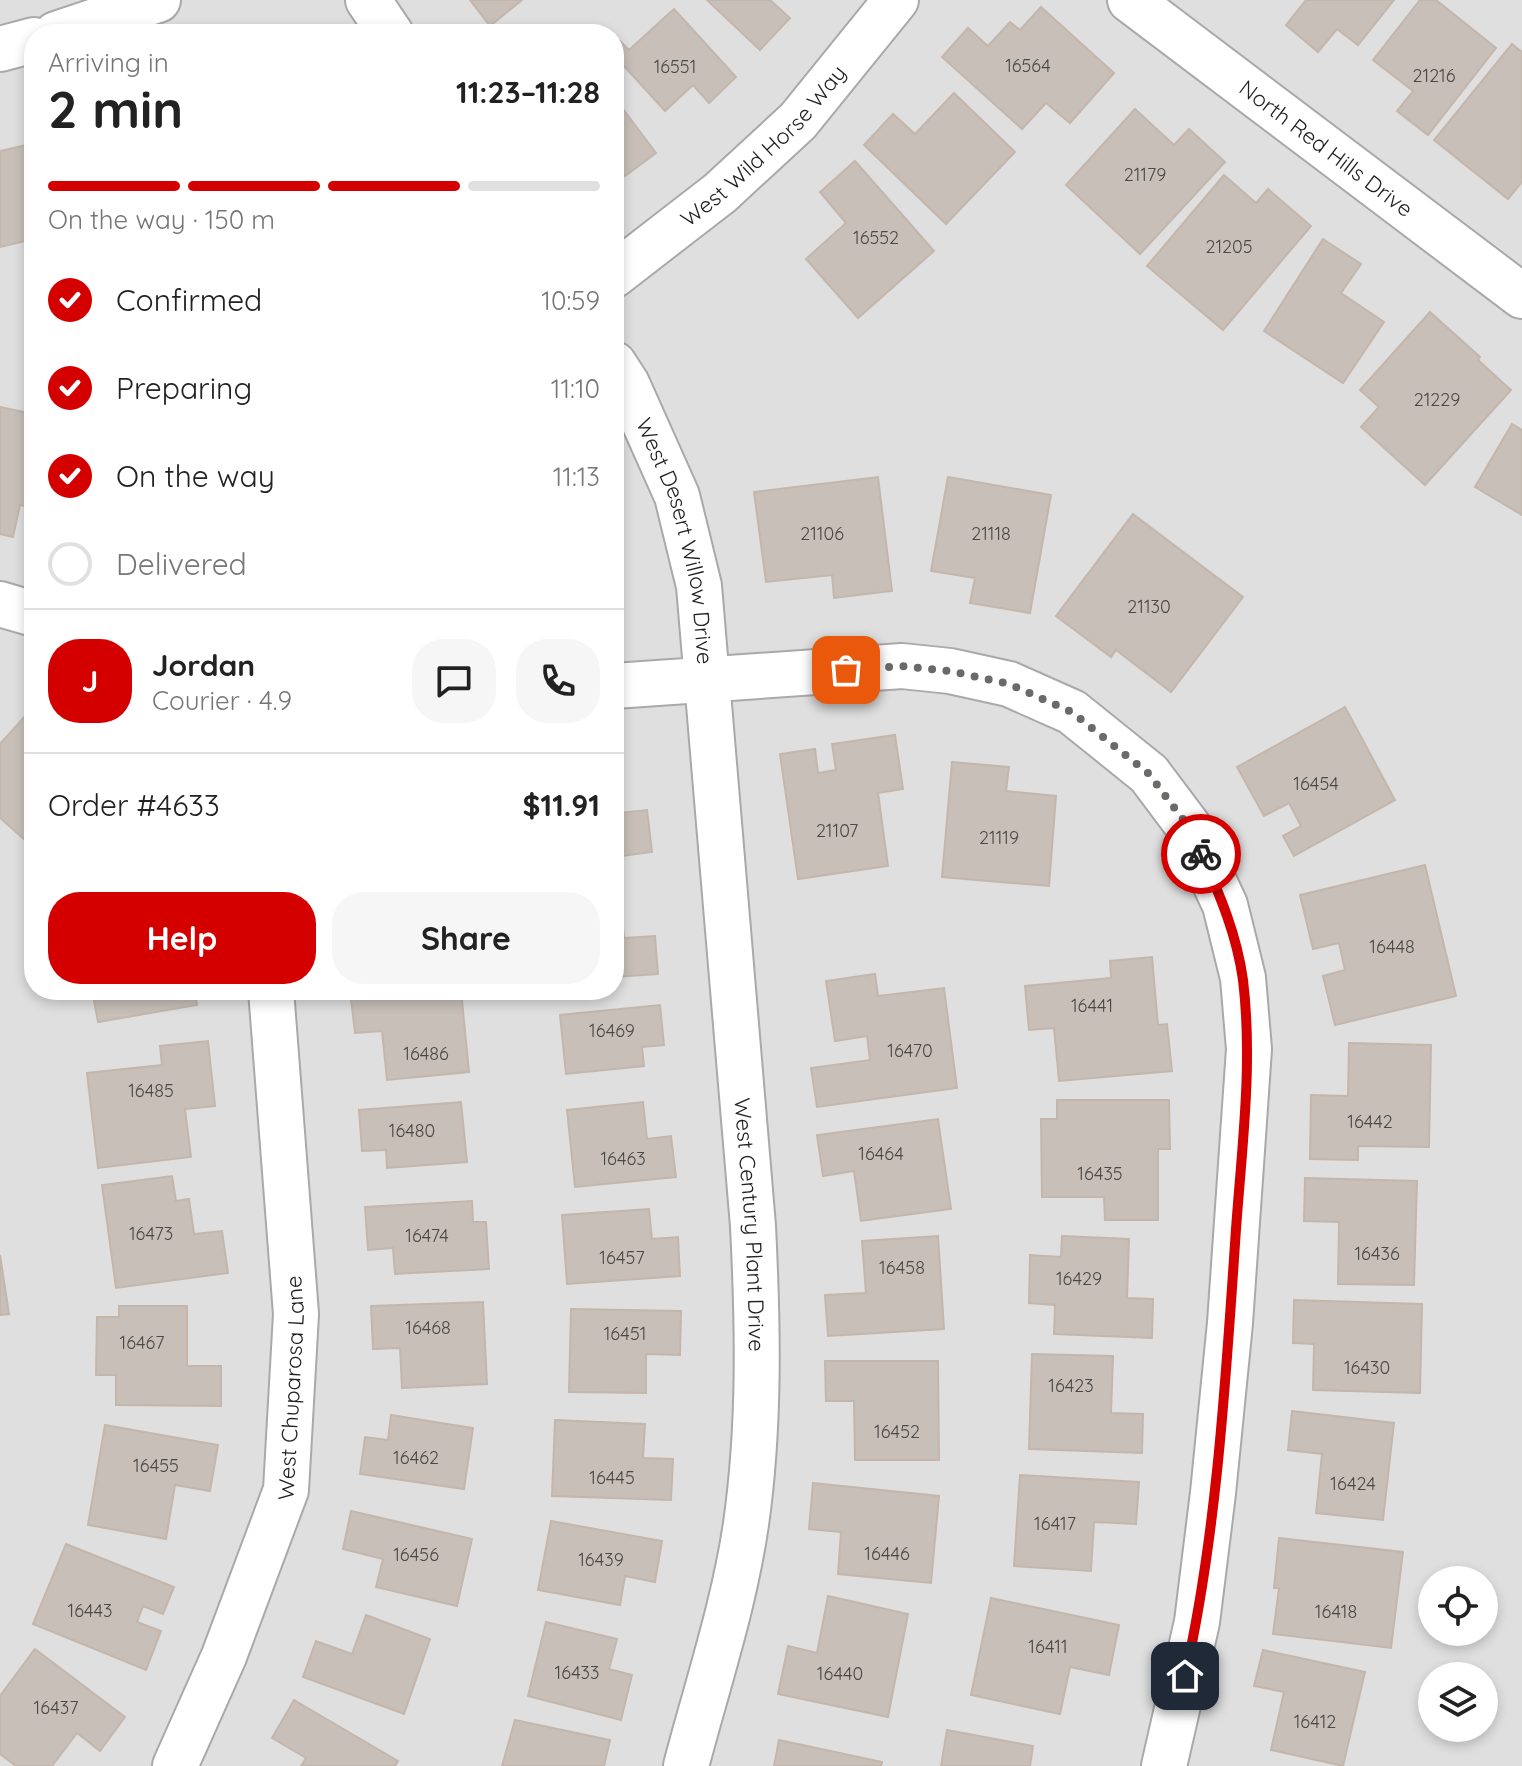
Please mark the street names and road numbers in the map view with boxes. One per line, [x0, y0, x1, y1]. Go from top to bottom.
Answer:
street label: West Wild Horse Way [675, 59, 852, 232]
street label: North Red Hills Drive [1234, 74, 1419, 223]
street label: West Desert Willow Drive [630, 414, 720, 665]
street label: West Century Plant Drive [728, 1097, 771, 1352]
street label: West Chuparosa Lane [271, 1275, 310, 1501]

